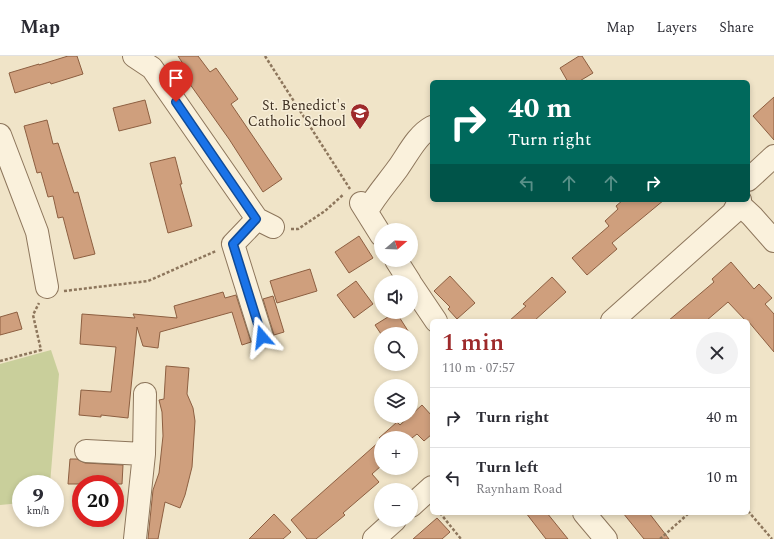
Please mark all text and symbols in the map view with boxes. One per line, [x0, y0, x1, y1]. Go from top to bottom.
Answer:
text: Map [20, 13, 60, 42]
text: Map [606, 17, 635, 38]
text: Layers [657, 17, 697, 38]
text: Share [719, 17, 754, 38]
pin [159, 61, 193, 102]
icon: arrive [165, 67, 187, 89]
text: 40 m [508, 87, 572, 130]
place label: St. Benedict's Catholic School [248, 95, 346, 132]
icon: right [442, 96, 494, 148]
school or university icon: St. Benedict's Catholic School [349, 102, 371, 130]
text: Turn right [508, 126, 591, 153]
icon: left [516, 172, 538, 194]
icon: ahead [558, 172, 580, 194]
icon: ahead [600, 172, 622, 194]
icon: right [642, 172, 664, 194]
north arrow [374, 223, 418, 267]
map controls [374, 223, 418, 527]
button: sound [374, 275, 418, 319]
position arrow [241, 316, 283, 358]
text: 1 min [442, 325, 504, 361]
button: search [374, 327, 418, 371]
button: close [696, 332, 738, 374]
text: 110 m · 07:57 [442, 358, 515, 378]
button: layers [374, 379, 418, 423]
text: Turn right [476, 406, 549, 429]
text: 40 m [706, 406, 738, 429]
icon: right [442, 407, 464, 429]
button: + [374, 431, 418, 475]
text: Turn left [476, 456, 538, 479]
text: 10 m [706, 466, 738, 489]
icon: left [442, 467, 464, 489]
speed limit sign: 20 [72, 475, 124, 527]
text: Raynham Road [476, 479, 562, 499]
text: 9 [32, 481, 44, 511]
button: − [374, 483, 418, 527]
text: km/h [27, 503, 49, 519]

